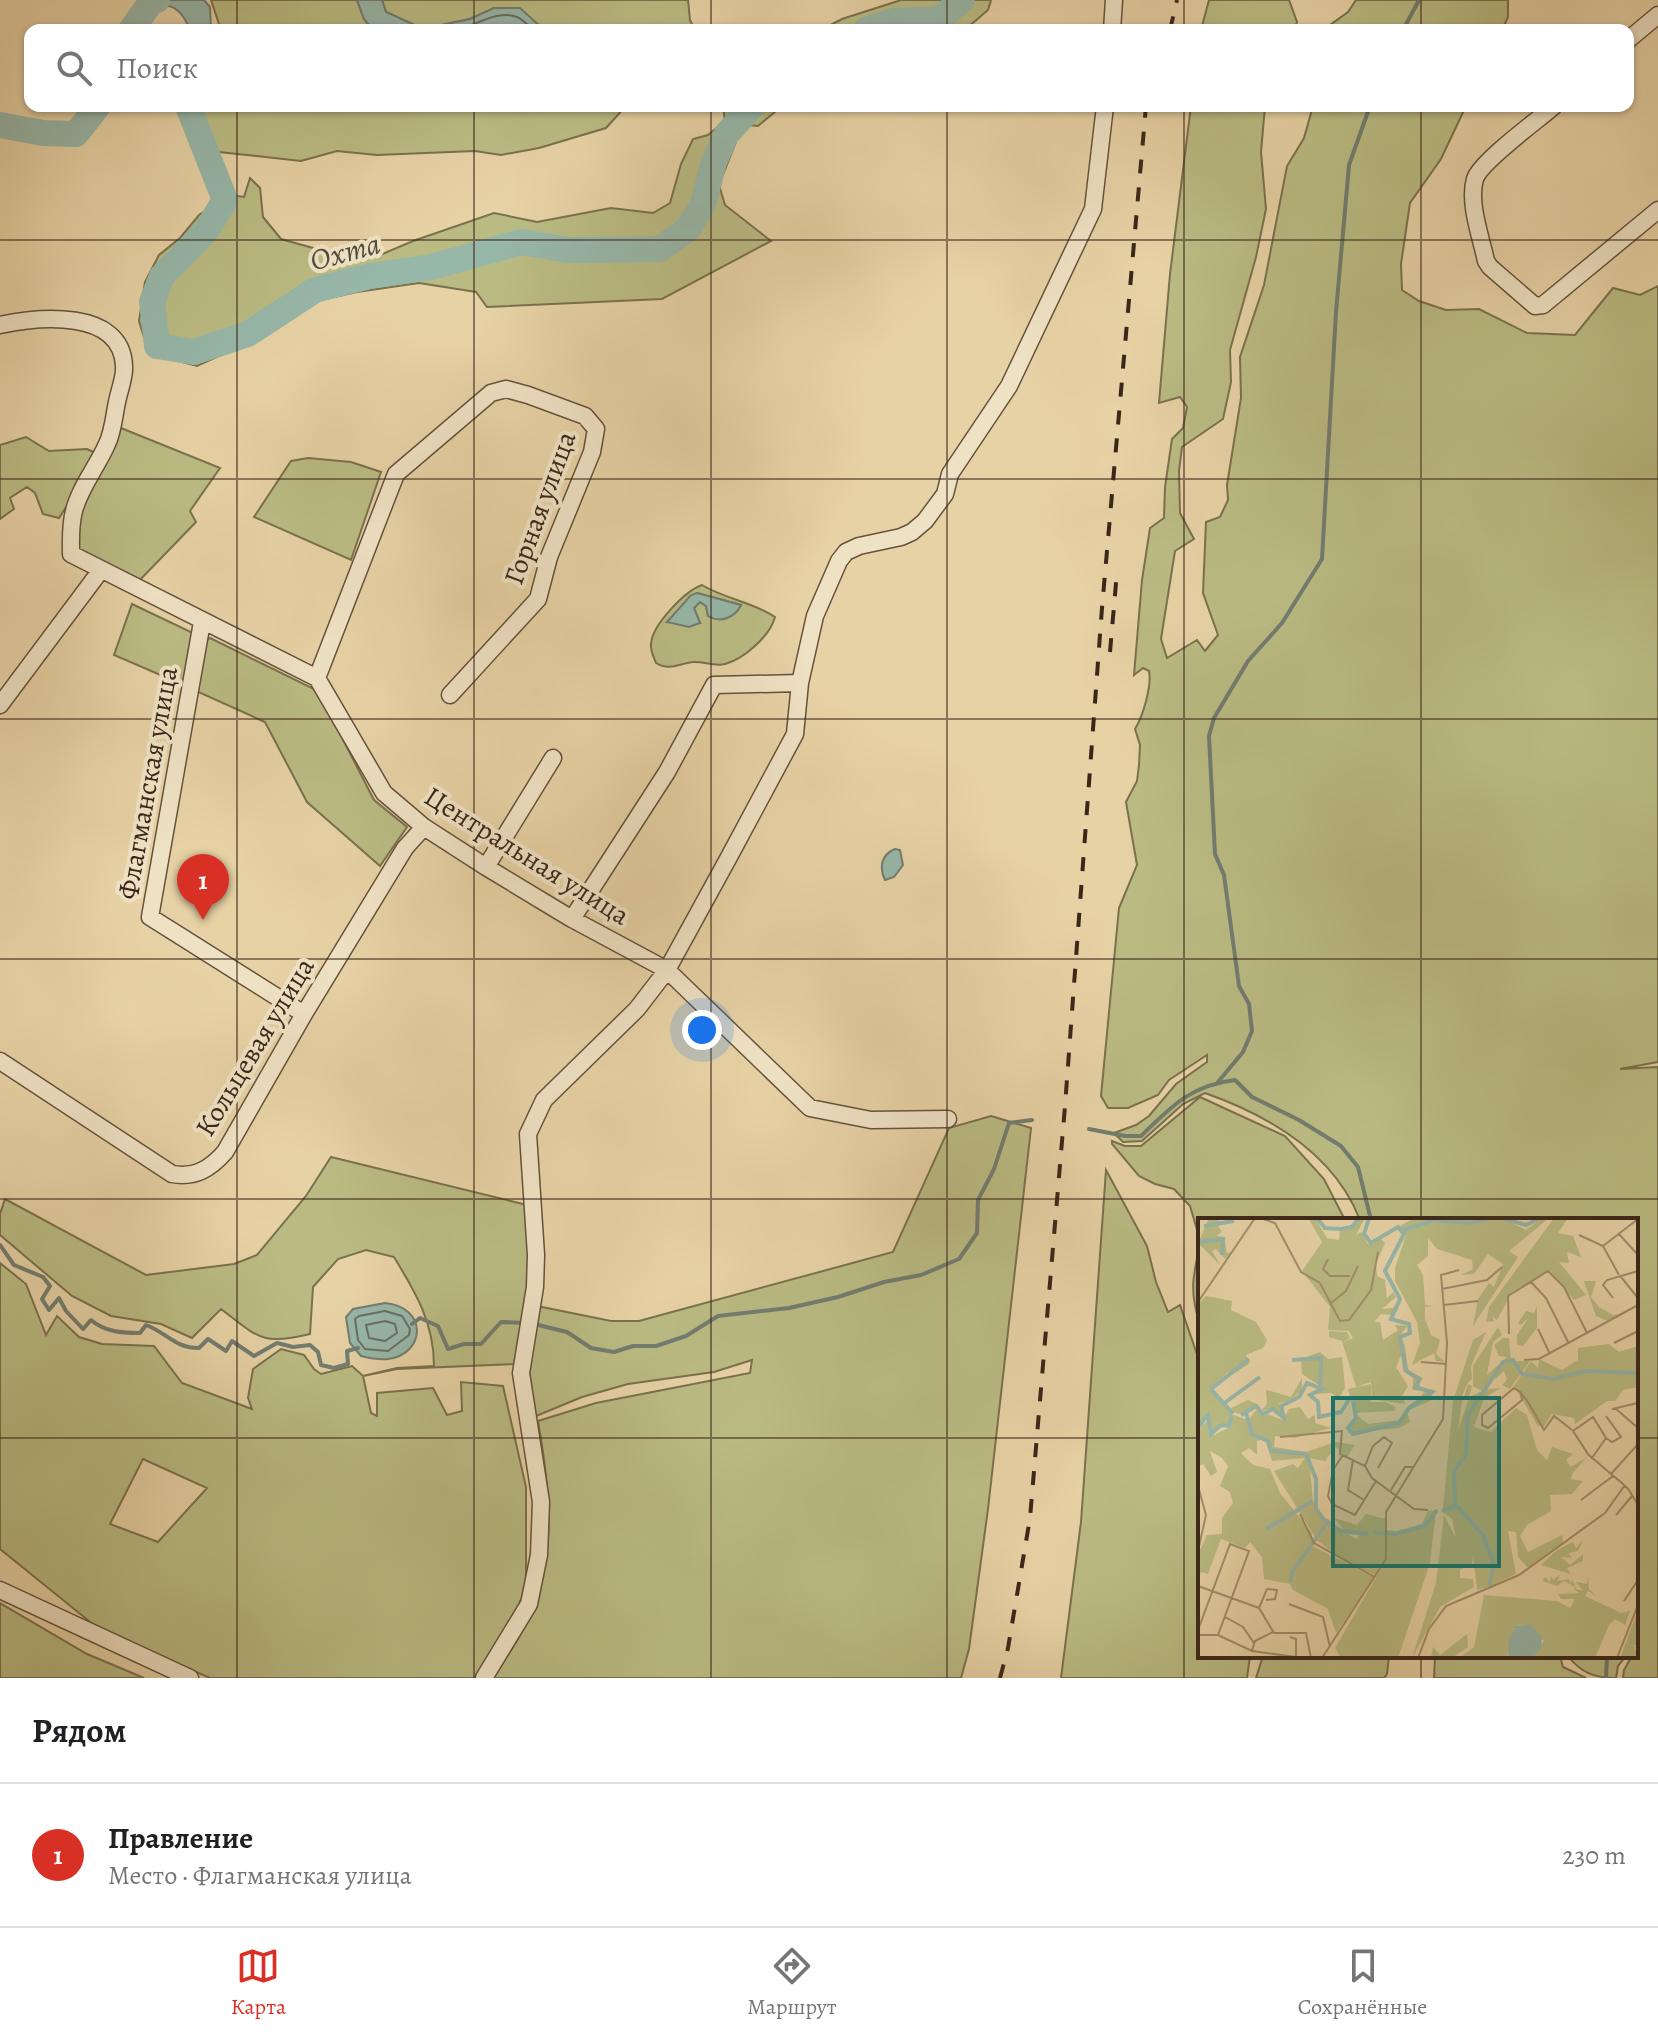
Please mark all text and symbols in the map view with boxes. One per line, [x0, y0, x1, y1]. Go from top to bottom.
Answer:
search box [24, 24, 1634, 112]
icon: search [52, 46, 96, 90]
text: Поиск [116, 48, 198, 88]
water label: Охта [305, 223, 385, 281]
street label: Горная улица [495, 426, 585, 590]
street label: Флагманская улица [109, 664, 187, 902]
street label: Центральная улица [417, 778, 637, 934]
pin: 1 [177, 854, 229, 920]
street label: Кольцевая улица [187, 950, 323, 1144]
your location [682, 1010, 722, 1050]
inset map [1198, 1218, 1638, 1658]
text: Рядом [32, 1707, 126, 1754]
text: Правление [108, 1818, 253, 1858]
text: 1 [53, 1838, 63, 1873]
text: 230 m [1562, 1838, 1626, 1873]
text: Место · Флагманская улица [108, 1858, 412, 1893]
tab: Карта [231, 1944, 286, 2022]
tab: Маршрут [747, 1944, 836, 2022]
tab: Сохранённые [1298, 1944, 1427, 2022]

